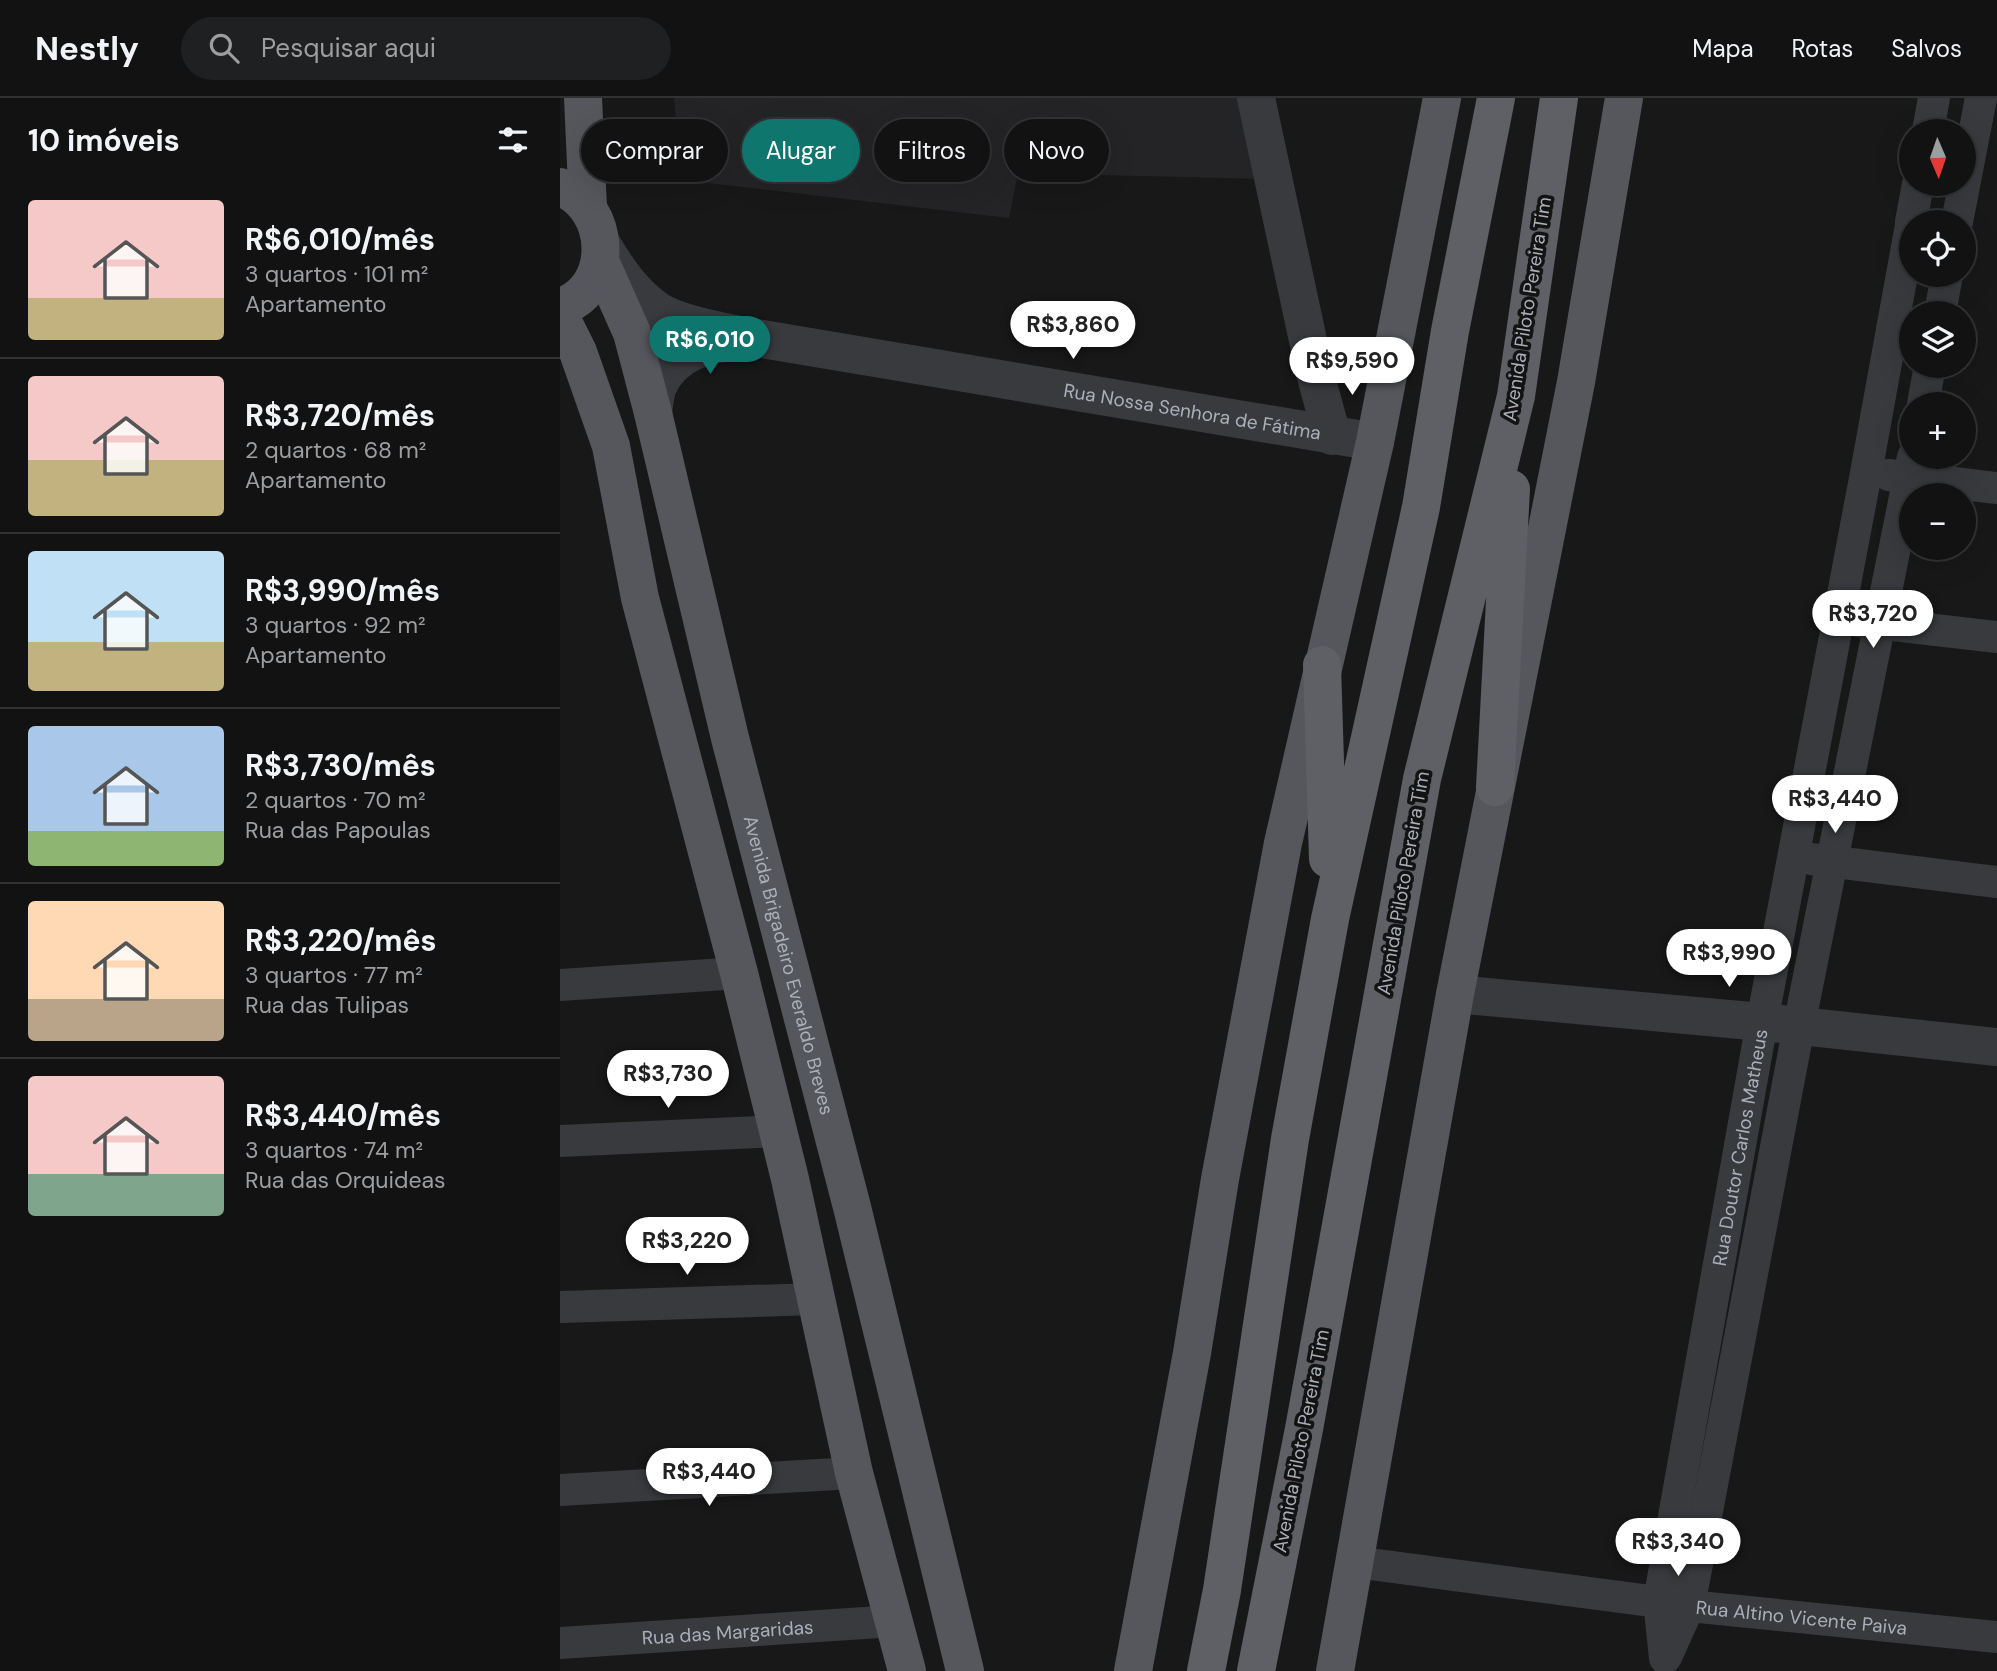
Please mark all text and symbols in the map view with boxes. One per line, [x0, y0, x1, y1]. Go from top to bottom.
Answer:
search box [181, 17, 671, 80]
text: Nestly [35, 27, 139, 70]
icon: search [205, 29, 243, 67]
text: Pesquisar aqui [261, 31, 436, 65]
text: Mapa [1692, 33, 1754, 64]
text: Rotas [1792, 33, 1853, 64]
text: Salvos [1891, 33, 1962, 64]
chip: Comprar [581, 119, 728, 182]
chip: Alugar [742, 119, 860, 182]
chip: Filtros [874, 119, 990, 182]
chip: Novo [1004, 119, 1109, 182]
north arrow [1899, 119, 1976, 196]
map controls [1899, 119, 1976, 560]
text: 10 imóveis [28, 121, 180, 160]
icon: filters [494, 121, 532, 159]
street label: Avenida Piloto Pereira Tim [1497, 195, 1557, 423]
button: locate [1899, 210, 1976, 287]
text: R$6,010/mês [245, 220, 435, 259]
icon: home [84, 228, 168, 312]
text: 3 quartos · 101 m² [245, 259, 428, 289]
text: Apartamento [245, 289, 386, 319]
button: layers [1899, 301, 1976, 378]
pin: R$3,860 [1008, 302, 1138, 361]
text: R$3,860 [1026, 309, 1120, 339]
pin: R$6,010 [645, 316, 775, 376]
text: R$6,010 [665, 324, 755, 354]
pin: R$9,590 [1287, 338, 1417, 397]
text: R$9,590 [1305, 345, 1399, 375]
street label: Rua Nossa Senhora de Fátima [1062, 377, 1323, 445]
button: + [1899, 392, 1976, 469]
text: R$3,720/mês [245, 396, 435, 435]
icon: home [84, 404, 168, 488]
text: 2 quartos · 68 m² [245, 435, 426, 465]
text: Apartamento [245, 465, 386, 495]
button: − [1899, 483, 1976, 560]
text: R$3,990/mês [245, 571, 440, 610]
icon: home [84, 579, 168, 663]
pin: R$3,720 [1808, 590, 1938, 650]
text: R$3,720 [1828, 598, 1918, 628]
text: 3 quartos · 92 m² [245, 610, 426, 640]
text: Apartamento [245, 640, 386, 670]
text: R$3,730/mês [245, 746, 436, 785]
icon: home [84, 754, 168, 838]
street label: Avenida Piloto Pereira Tim [1371, 769, 1435, 997]
pin: R$3,440 [1770, 776, 1900, 835]
text: R$3,440 [1788, 783, 1882, 813]
text: 2 quartos · 70 m² [245, 785, 426, 815]
street label: Avenida Brigadeiro Everaldo Breves [738, 812, 840, 1117]
text: Rua das Papoulas [245, 815, 431, 845]
text: R$3,220/mês [245, 921, 436, 960]
icon: home [84, 929, 168, 1013]
pin: R$3,990 [1664, 930, 1794, 989]
text: R$3,990 [1682, 937, 1776, 967]
text: 3 quartos · 77 m² [245, 960, 423, 990]
text: Rua das Tulipas [245, 990, 409, 1020]
street label: Rua Doutor Carlos Matheus [1706, 1027, 1773, 1268]
pin: R$3,730 [603, 1051, 733, 1110]
text: R$3,730 [623, 1058, 713, 1088]
text: R$3,440/mês [245, 1096, 441, 1135]
icon: home [84, 1104, 168, 1188]
text: 3 quartos · 74 m² [245, 1135, 423, 1165]
text: Rua das Orquideas [245, 1165, 446, 1195]
pin: R$3,220 [622, 1218, 752, 1277]
text: R$3,220 [642, 1225, 732, 1255]
street label: Avenida Piloto Pereira Tim [1267, 1327, 1335, 1555]
pin: R$3,440 [644, 1448, 774, 1508]
text: R$3,440 [662, 1456, 756, 1486]
pin: R$3,340 [1613, 1518, 1743, 1578]
text: R$3,340 [1632, 1526, 1724, 1556]
street label: Rua Altino Vicente Paiva [1695, 1594, 1908, 1640]
street label: Rua das Margaridas [641, 1614, 814, 1650]

